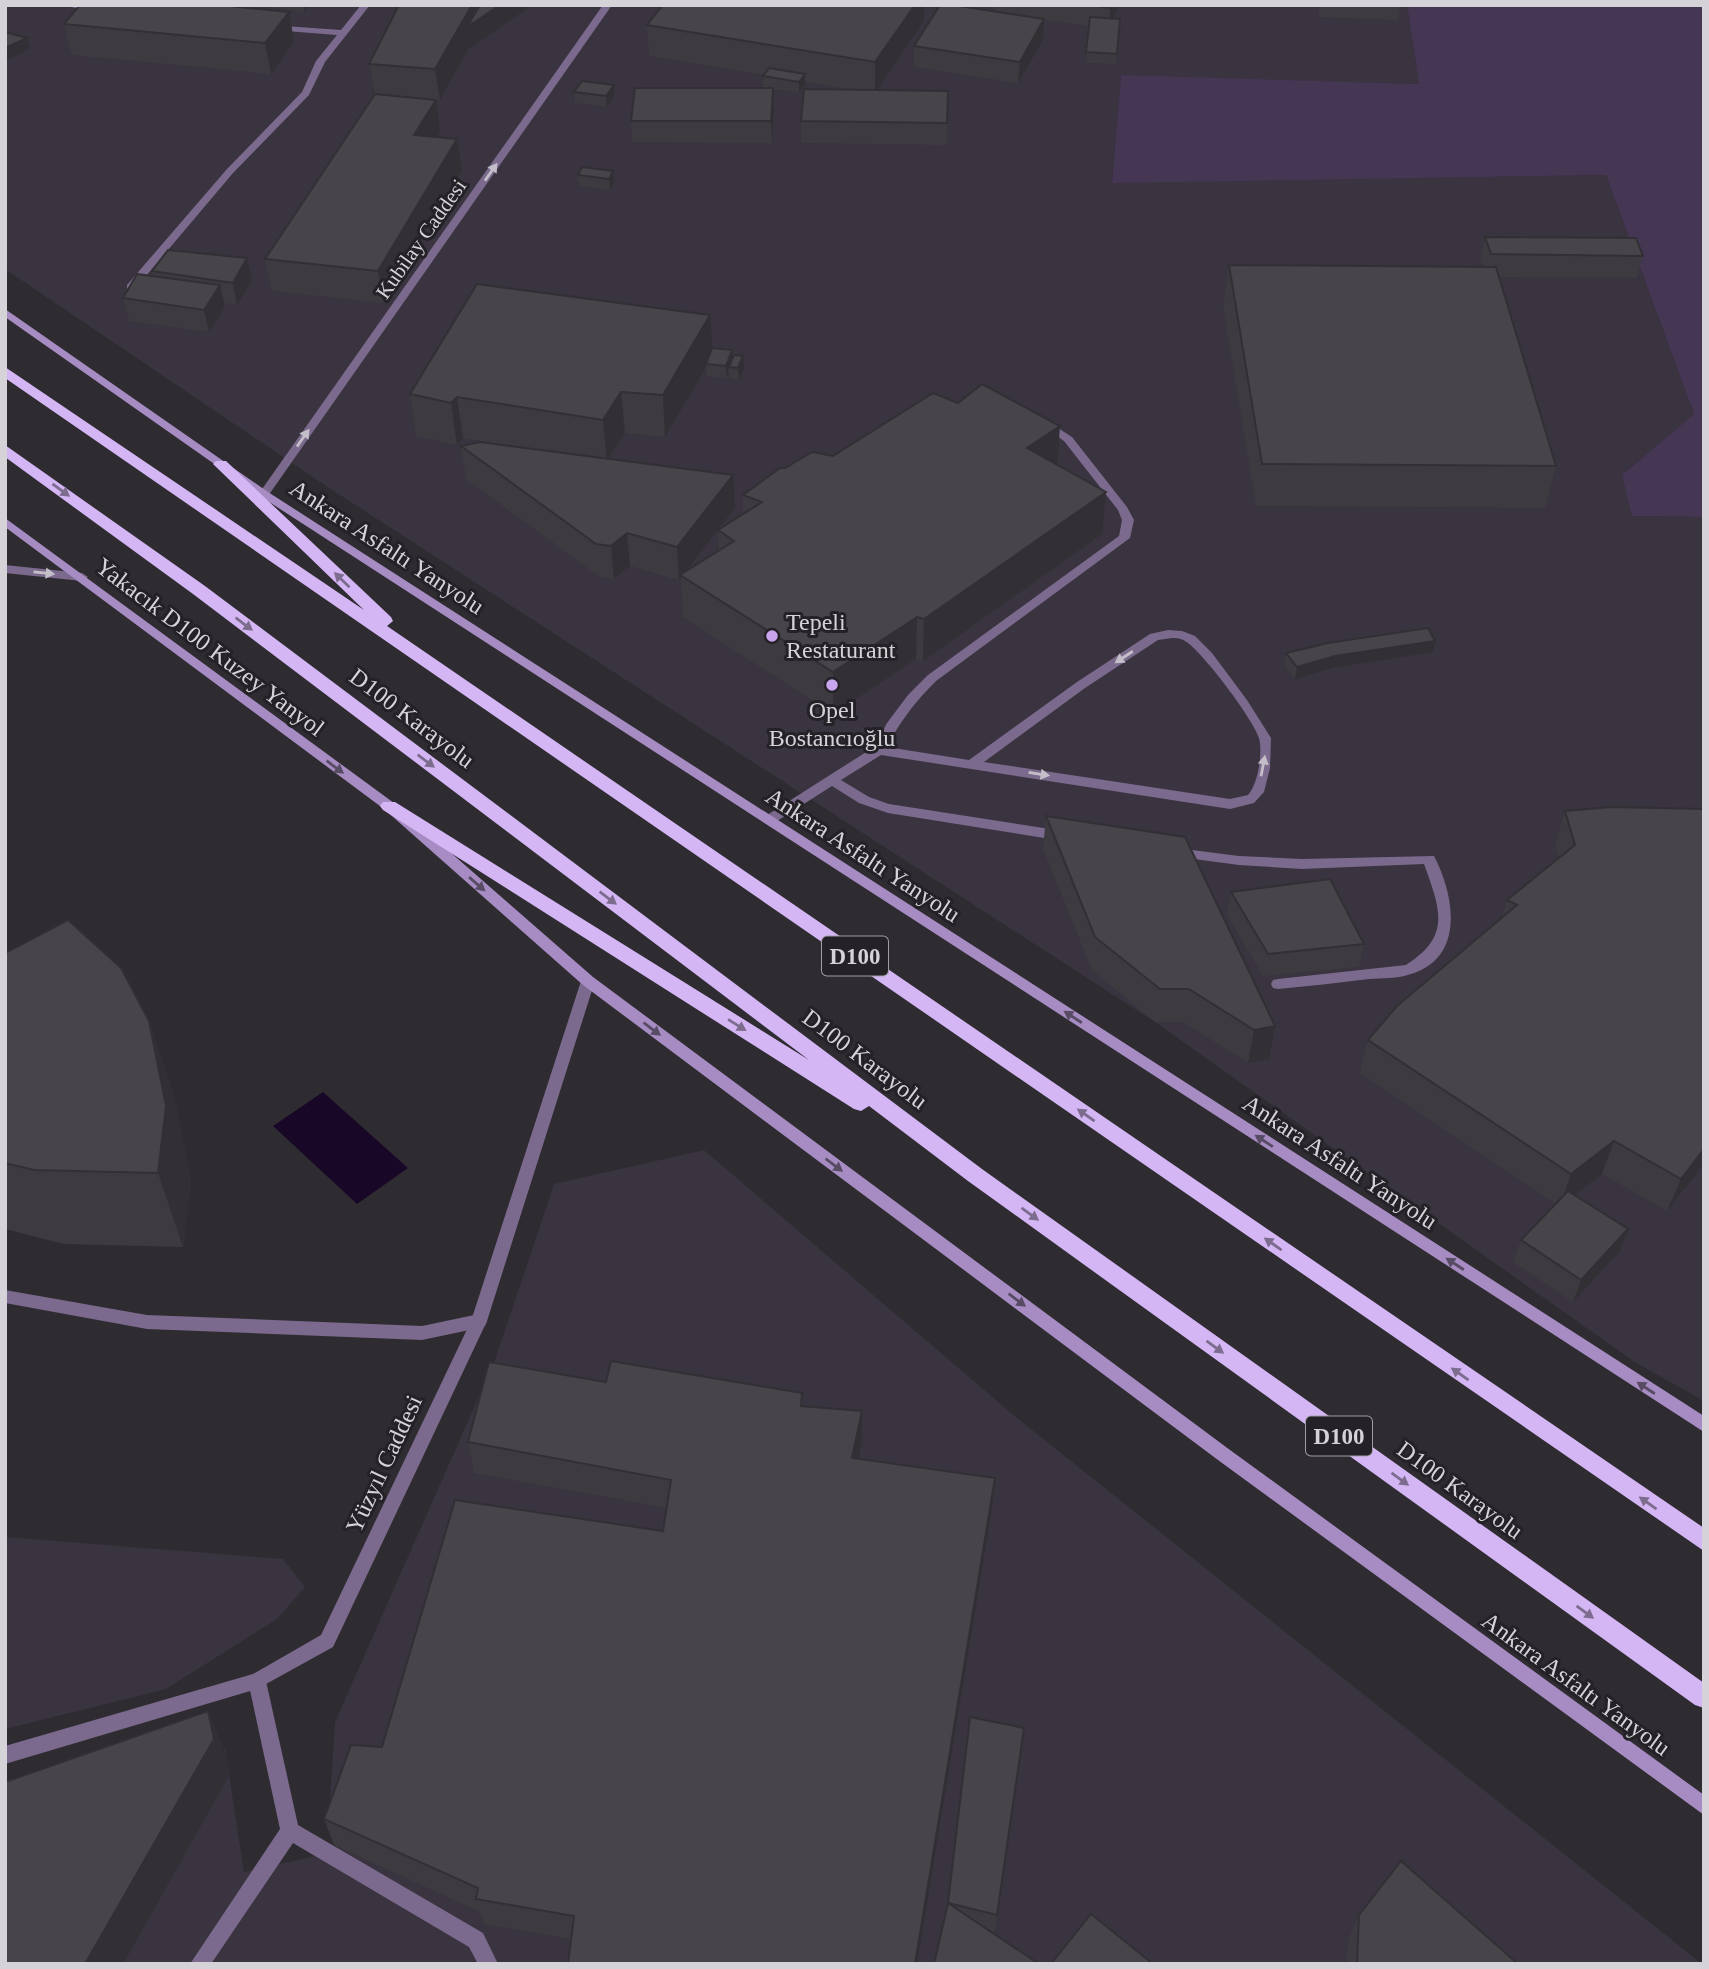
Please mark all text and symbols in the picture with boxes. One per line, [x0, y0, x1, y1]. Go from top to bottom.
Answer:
one-way arrow [484, 163, 498, 181]
street label: Kubilay Caddesi [371, 174, 471, 303]
one-way arrow [296, 429, 310, 447]
street label: Ankara Asfaltı Yanyolu [285, 475, 489, 619]
one-way arrow [52, 483, 70, 497]
street label: Yakacık D100 Kuzey Yanyol [91, 553, 329, 741]
one-way arrow [33, 568, 55, 579]
one-way arrow [334, 572, 351, 588]
place label: Tepeli Restaturant [786, 609, 896, 663]
one-way arrow [235, 617, 253, 632]
marker: Tepeli Restaturant [764, 628, 780, 644]
one-way arrow [1114, 650, 1133, 663]
street label: D100 Karayolu [345, 663, 479, 773]
marker: Opel Bostancıoğlu [824, 677, 840, 693]
place label: Opel Bostancıoğlu [769, 697, 895, 751]
one-way arrow [417, 754, 435, 768]
one-way arrow [1258, 755, 1269, 777]
one-way arrow [326, 759, 344, 774]
one-way arrow [1028, 769, 1050, 780]
street label: Ankara Asfaltı Yanyolu [761, 783, 965, 927]
one-way arrow [468, 876, 486, 892]
one-way arrow [599, 891, 617, 905]
road number: D100 [822, 937, 888, 976]
street label: D100 Karayolu [798, 1004, 932, 1114]
one-way arrow [1064, 1011, 1083, 1024]
one-way arrow [727, 1019, 747, 1032]
one-way arrow [643, 1021, 661, 1035]
street label: Ankara Asfaltı Yanyolu [1238, 1090, 1442, 1234]
one-way arrow [1077, 1108, 1095, 1122]
one-way arrow [1255, 1135, 1274, 1148]
one-way arrow [825, 1157, 843, 1172]
one-way arrow [1021, 1207, 1039, 1221]
one-way arrow [1264, 1237, 1282, 1251]
one-way arrow [1446, 1258, 1465, 1271]
one-way arrow [1008, 1293, 1026, 1307]
one-way arrow [1206, 1340, 1224, 1354]
one-way arrow [1450, 1367, 1470, 1380]
one-way arrow [1637, 1382, 1656, 1395]
street label: Yüzyıl Caddesi [341, 1391, 427, 1537]
road number: D100 [1306, 1416, 1372, 1456]
street label: D100 Karayolu [1392, 1436, 1528, 1544]
one-way arrow [1391, 1472, 1409, 1486]
one-way arrow [1638, 1497, 1657, 1510]
one-way arrow [1576, 1605, 1594, 1619]
street label: Ankara Asfaltı Yanyolu [1477, 1607, 1675, 1761]

